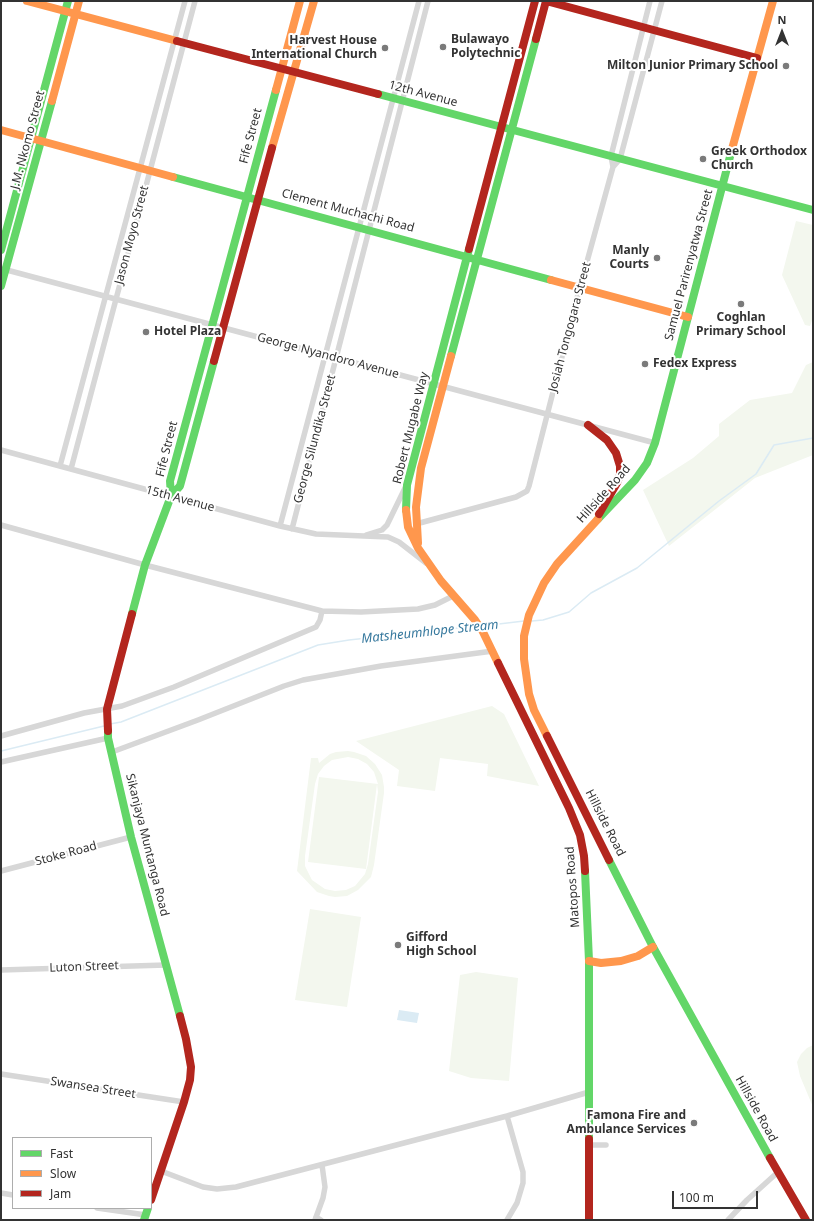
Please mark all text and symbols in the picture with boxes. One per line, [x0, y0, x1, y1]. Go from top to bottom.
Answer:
north arrow [762, 12, 802, 52]
text: N [778, 12, 786, 27]
place label: Bulawayo Polytechnic [451, 33, 520, 61]
place label: Harvest House International Church [251, 34, 377, 62]
marker: Bulawayo Polytechnic [438, 42, 448, 52]
marker: Harvest House International Church [380, 43, 390, 53]
place label: Milton Junior Primary School [607, 59, 778, 73]
marker: Milton Junior Primary School [781, 61, 791, 71]
street label: 12th Avenue [387, 78, 459, 110]
street label: J.M. Nkomo Street [8, 89, 48, 191]
street label: Fife Street [237, 107, 265, 165]
place label: Greek Orthodox Church [711, 145, 807, 173]
marker: Greek Orthodox Church [698, 154, 708, 164]
street label: Jason Moyo Street [112, 184, 152, 286]
street label: Clement Muchachi Road [280, 186, 416, 236]
street label: Samuel Parirenyatwa Street [662, 188, 716, 342]
place label: Manly Courts [609, 244, 649, 272]
marker: Manly Courts [652, 253, 662, 263]
street label: Josiah Tongogara Street [546, 260, 594, 394]
marker: Coghlan Primary School [736, 299, 746, 309]
place label: Coghlan Primary School [696, 311, 786, 339]
place label: Hotel Plaza [154, 325, 221, 339]
marker: Hotel Plaza [141, 327, 151, 337]
street label: George Nyandoro Avenue [256, 330, 400, 382]
place label: Fedex Express [653, 357, 737, 371]
marker: Fedex Express [640, 359, 650, 369]
street label: Robert Mugabe Way [390, 371, 432, 485]
street label: George Silundika Street [291, 373, 339, 505]
street label: Fife Street [153, 420, 181, 478]
street label: Hillside Road [574, 462, 634, 526]
street label: 15th Avenue [144, 483, 216, 515]
water label: Matsheumhlope Stream [361, 617, 499, 647]
street label: Sikanjaya Muntanga Road [122, 772, 172, 918]
street label: Hillside Road [582, 787, 628, 859]
street label: Stoke Road [34, 839, 98, 869]
street label: Matopos Road [563, 846, 583, 928]
place label: Gifford High School [406, 931, 476, 959]
marker: Gifford High School [393, 940, 403, 950]
street label: Luton Street [49, 959, 119, 975]
street label: Swansea Street [49, 1074, 137, 1102]
street label: Hillside Road [732, 1074, 780, 1144]
place label: Famona Fire and Ambulance Services [567, 1109, 686, 1137]
marker: Famona Fire and Ambulance Services [689, 1118, 699, 1128]
legend [12, 1137, 152, 1209]
text: Fast [50, 1145, 73, 1162]
text: Slow [50, 1165, 76, 1182]
scale bar [674, 1183, 760, 1209]
text: Jam [50, 1185, 71, 1202]
text: 100 m [679, 1189, 714, 1206]

